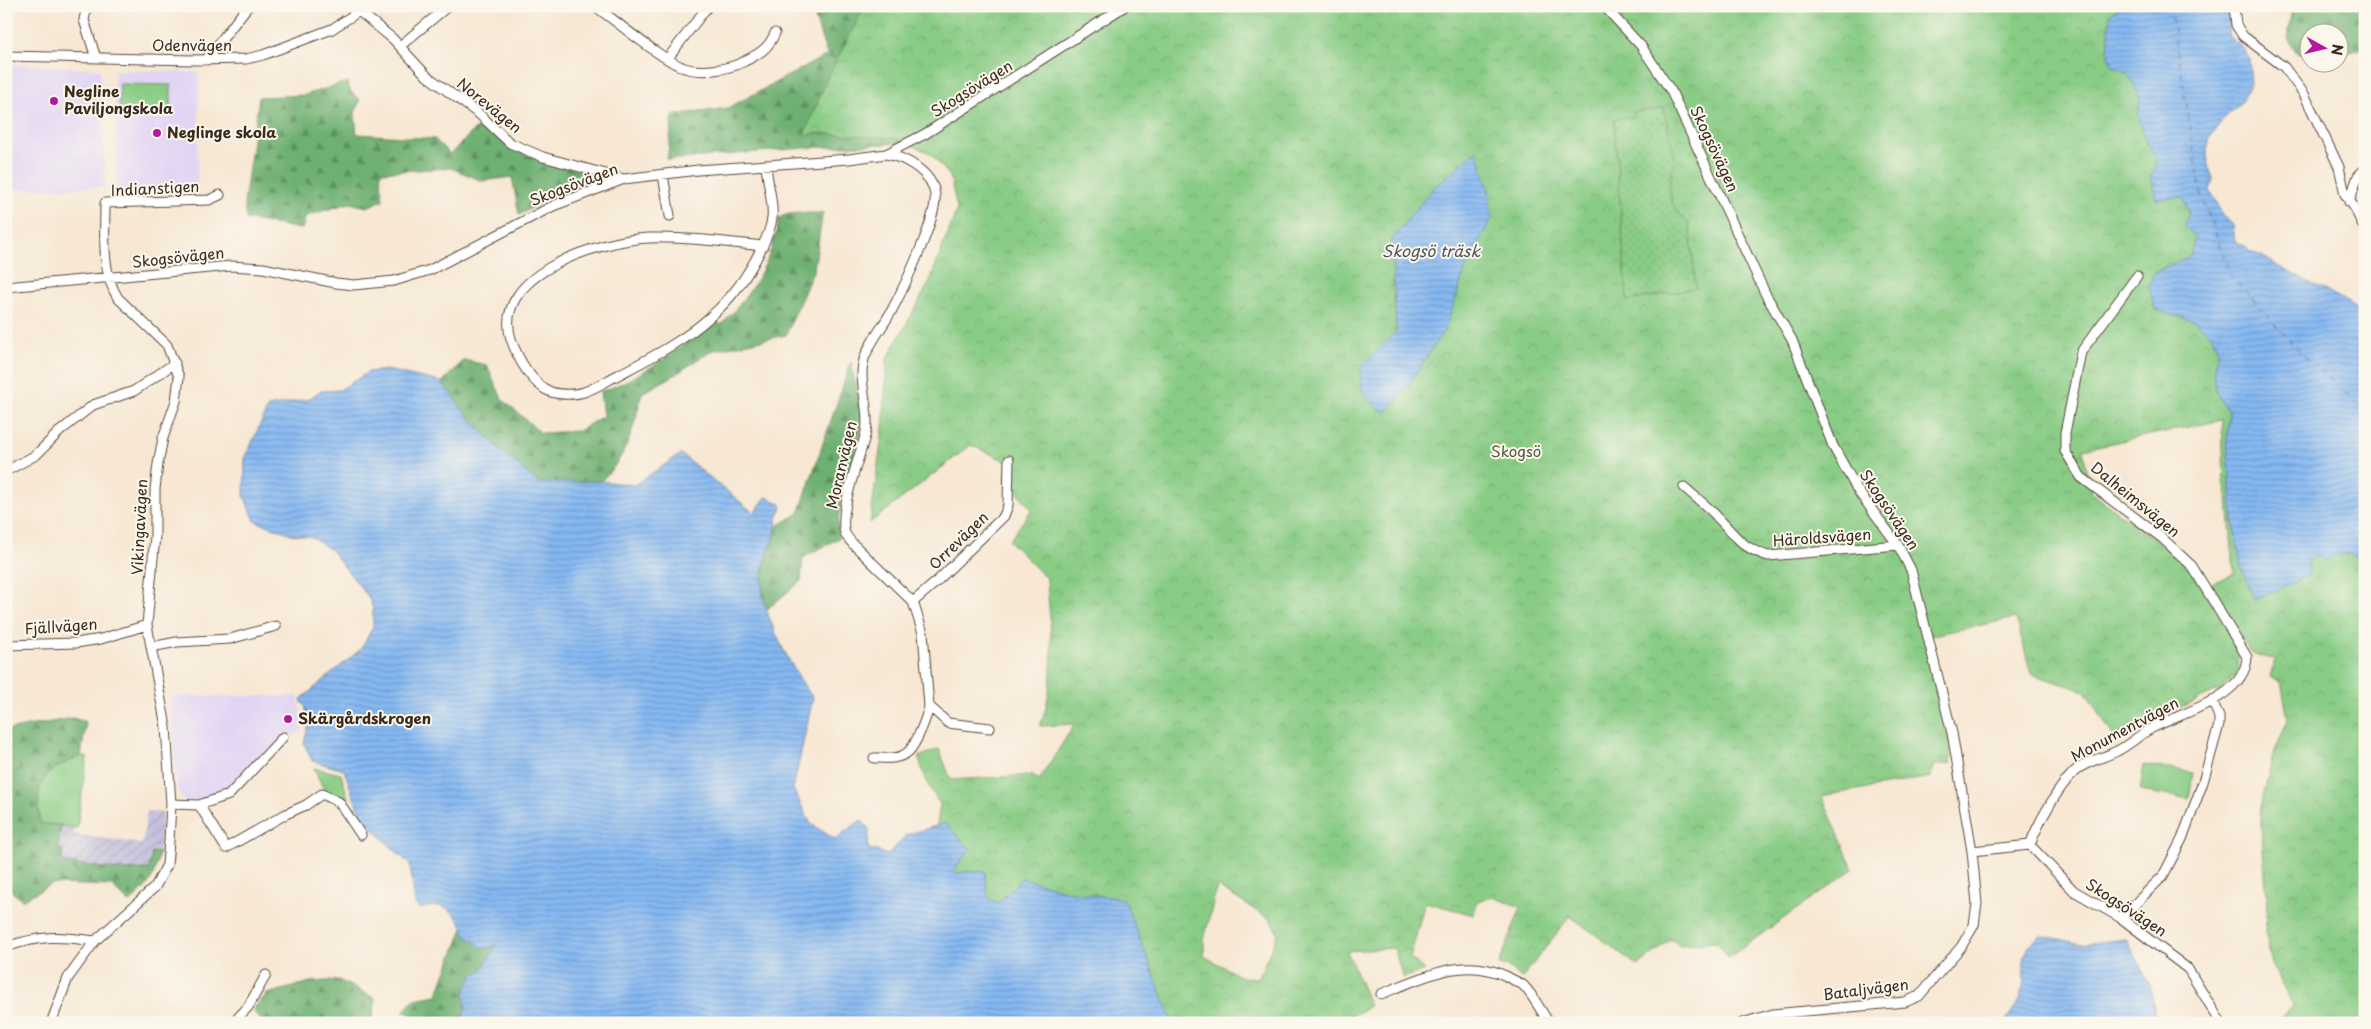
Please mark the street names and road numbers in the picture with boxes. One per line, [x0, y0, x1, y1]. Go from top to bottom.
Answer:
street label: Odenvägen [152, 33, 232, 56]
street label: Skogsövägen [926, 53, 1017, 122]
street label: Norevägen [453, 72, 527, 138]
street label: Skogsövägen [1685, 101, 1745, 195]
street label: Skogsövägen [526, 156, 621, 211]
street label: Indianstigen [110, 174, 200, 201]
street label: Skogsövägen [131, 240, 225, 273]
street label: Moranvägen [819, 418, 862, 511]
street label: Dalheimsvägen [2086, 456, 2186, 542]
street label: Skogsövägen [1855, 464, 1926, 554]
street label: Vikingavägen [124, 478, 153, 576]
street label: Orrevägen [923, 505, 993, 574]
street label: Häroldsvägen [1772, 522, 1872, 551]
street label: Fjällvägen [24, 611, 98, 640]
street label: Monumentvägen [2066, 690, 2182, 767]
street label: Skogsövägen [2082, 872, 2172, 942]
street label: Bataljvägen [1822, 972, 1910, 1005]

